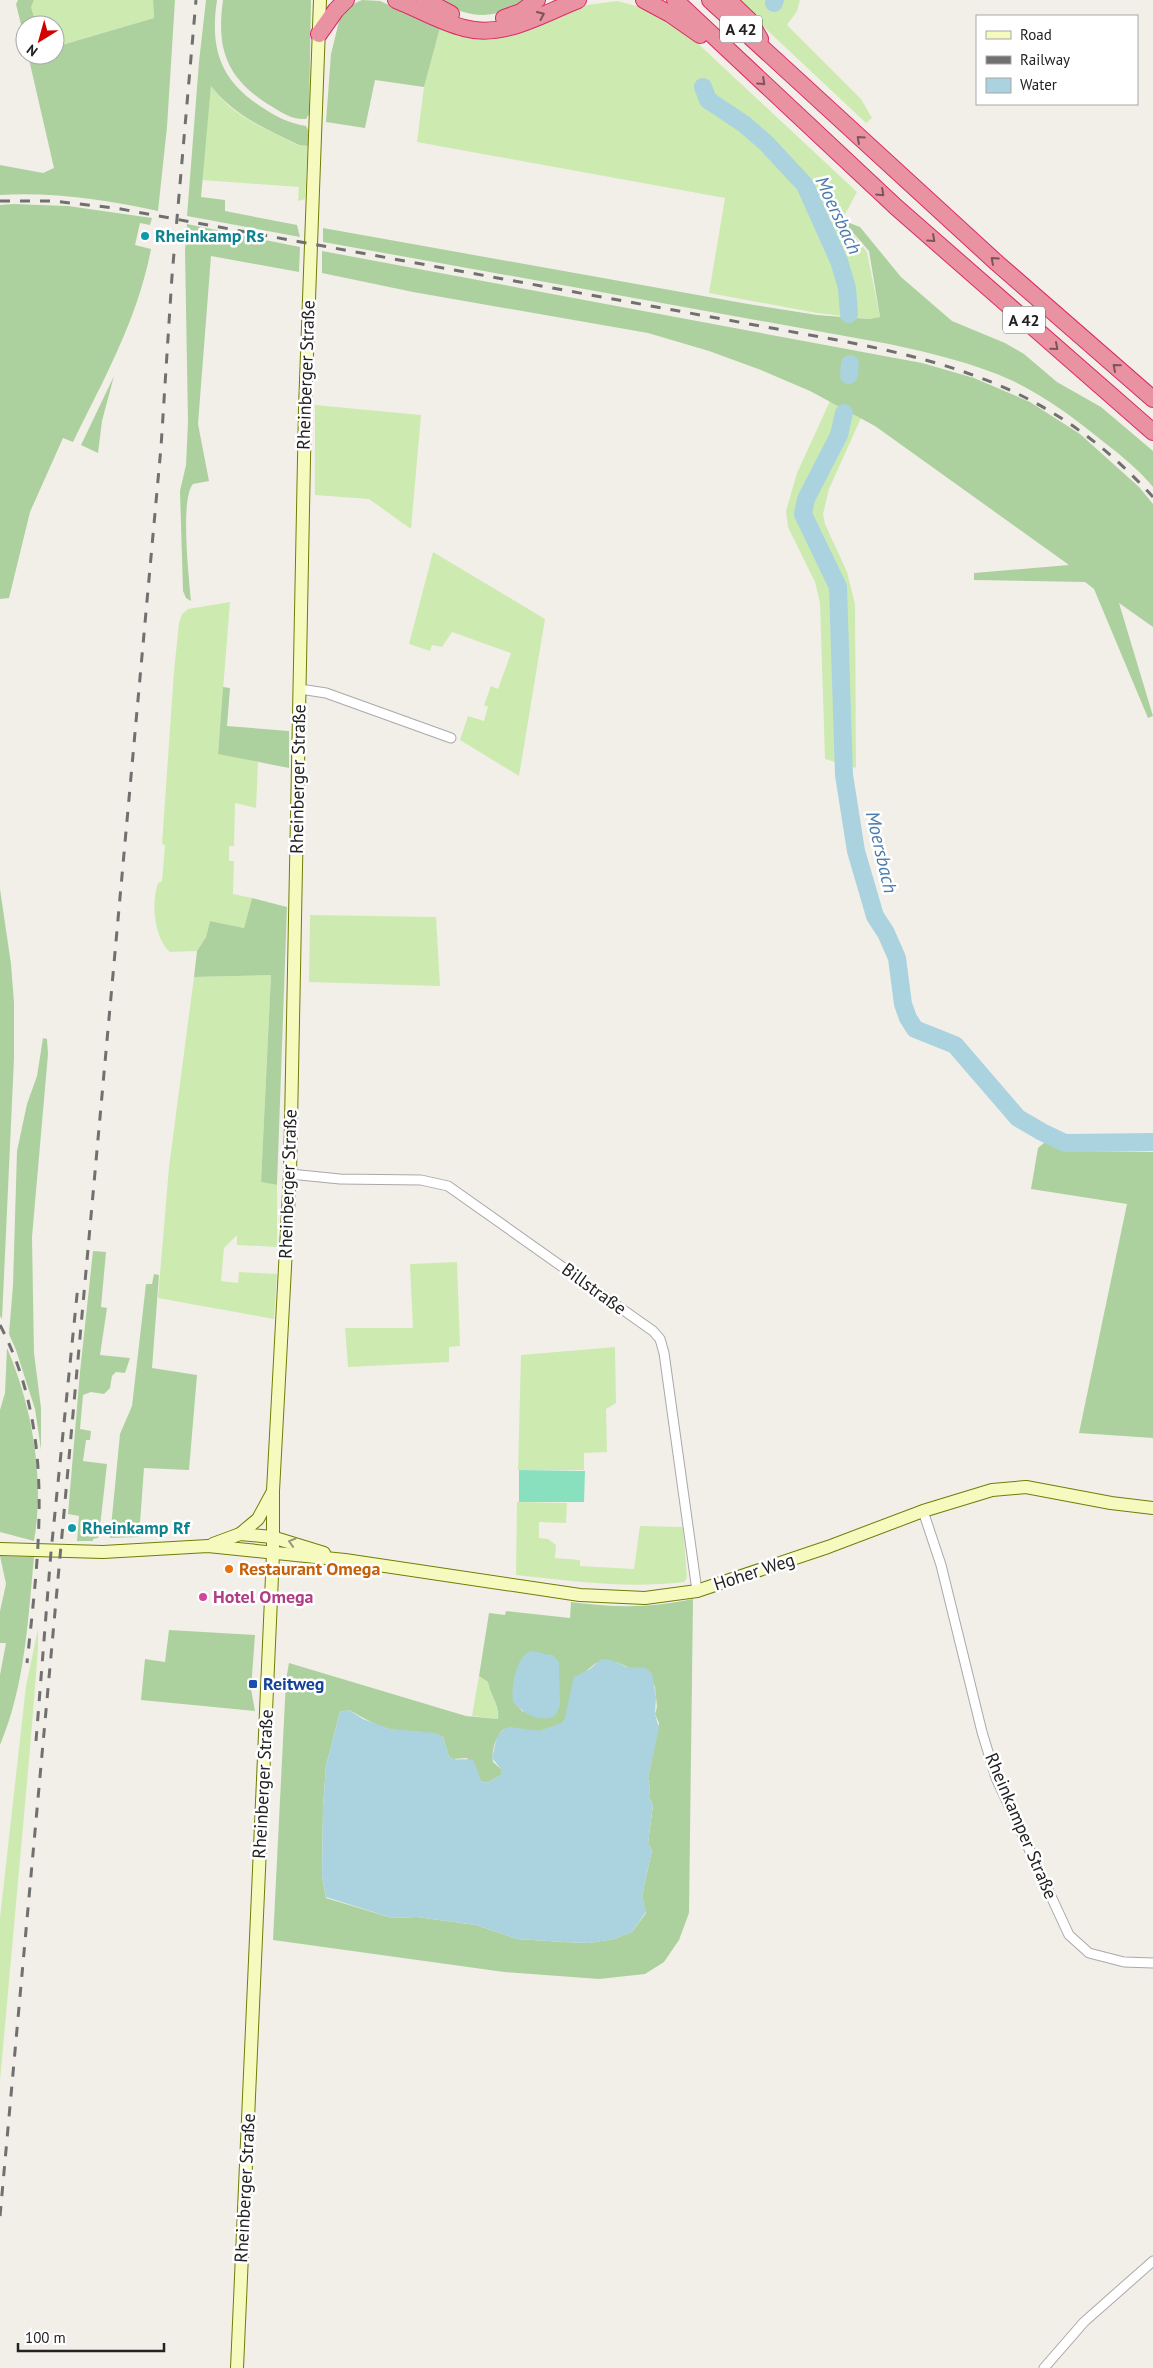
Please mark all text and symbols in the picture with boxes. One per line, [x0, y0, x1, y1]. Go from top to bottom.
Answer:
one-way arrow [536, 11, 545, 21]
north arrow [15, 15, 65, 65]
road number: A 42 [720, 15, 762, 42]
legend [976, 15, 1138, 105]
text: Road [1020, 25, 1052, 44]
text: N [23, 40, 41, 60]
text: Railway [1020, 50, 1070, 69]
text: Water [1020, 75, 1057, 94]
one-way arrow [756, 76, 765, 85]
one-way arrow [857, 135, 866, 144]
water label: Moersbach [810, 172, 868, 258]
one-way arrow [875, 187, 884, 196]
place label: Rheinkamp Rs [155, 224, 265, 247]
marker: Rheinkamp Rs [139, 230, 151, 242]
one-way arrow [927, 234, 936, 243]
one-way arrow [990, 257, 999, 266]
street label: Rheinberger Straße [291, 300, 320, 450]
road number: A 42 [1003, 306, 1045, 334]
one-way arrow [1049, 341, 1058, 350]
one-way arrow [1113, 364, 1122, 373]
street label: Rheinberger Straße [285, 704, 310, 854]
water label: Moersbach [861, 809, 903, 895]
street label: Rheinberger Straße [273, 1109, 302, 1259]
street label: Billstraße [557, 1257, 631, 1320]
place label: Rheinkamp Rf [82, 1516, 191, 1539]
marker: Rheinkamp Rf [66, 1522, 78, 1534]
one-way arrow [289, 1538, 297, 1548]
street label: Hoher Weg [710, 1548, 797, 1595]
place label: Restaurant Omega [239, 1557, 381, 1580]
marker: Restaurant Omega [223, 1563, 235, 1575]
place label: Hotel Omega [213, 1585, 314, 1608]
marker: Hotel Omega [197, 1591, 209, 1603]
place label: Reitweg [263, 1672, 324, 1695]
marker: Reitweg [247, 1678, 259, 1690]
street label: Rheinberger Straße [247, 1709, 278, 1859]
street label: Rheinkamper Straße [980, 1749, 1063, 1902]
street label: Rheinberger Straße [229, 2113, 260, 2263]
scale bar [18, 2320, 164, 2352]
text: 100 m [25, 2328, 66, 2347]

